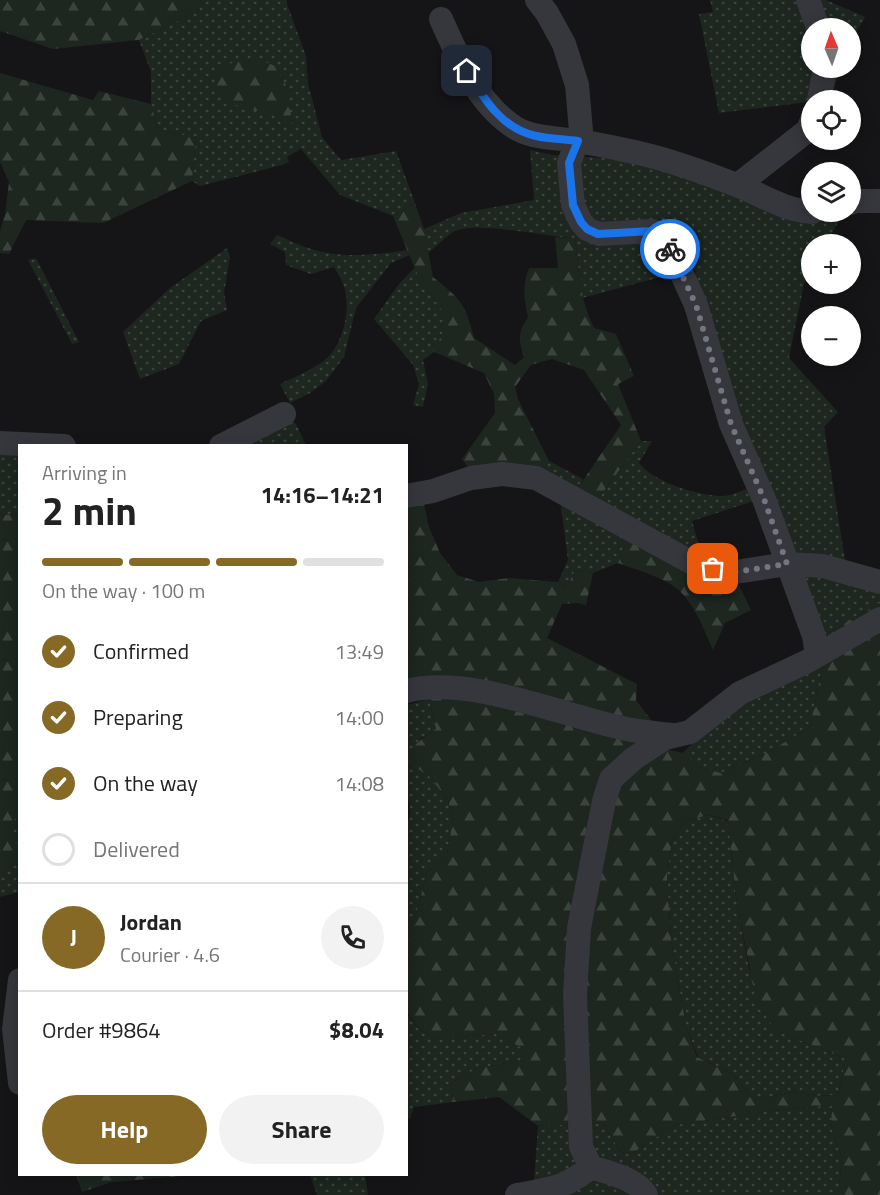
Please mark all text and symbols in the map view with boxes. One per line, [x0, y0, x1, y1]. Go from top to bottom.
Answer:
north arrow [801, 18, 861, 78]
map controls [801, 18, 861, 366]
pin [441, 45, 492, 96]
icon: home [450, 54, 483, 87]
button: locate [801, 90, 861, 150]
button: layers [801, 162, 861, 222]
courier [640, 219, 700, 279]
icon: bike [654, 233, 687, 266]
button: + [801, 234, 861, 294]
button: − [801, 306, 861, 366]
text: Arriving in [42, 457, 127, 488]
text: 14:16–14:21 [261, 478, 384, 512]
text: 2 min [42, 481, 137, 540]
pin [687, 543, 738, 594]
icon: bag [696, 552, 729, 585]
text: On the way · 100 m [42, 575, 205, 606]
text: Confirmed [93, 634, 189, 668]
icon: check [42, 635, 75, 668]
text: 13:49 [335, 636, 384, 667]
text: Preparing [93, 700, 183, 734]
icon: check [42, 701, 75, 734]
text: 14:00 [335, 702, 384, 733]
text: On the way [93, 766, 198, 800]
icon: check [42, 767, 75, 800]
text: 14:08 [335, 768, 384, 799]
text: Delivered [93, 832, 180, 866]
text: Jordan [120, 905, 182, 939]
button: phone [321, 906, 384, 969]
text: J [70, 920, 77, 954]
text: Courier · 4.6 [120, 939, 220, 970]
text: Order #9864 [42, 1013, 161, 1047]
text: $8.04 [329, 1013, 384, 1047]
button: Help [42, 1095, 207, 1164]
button: Share [219, 1095, 384, 1164]

